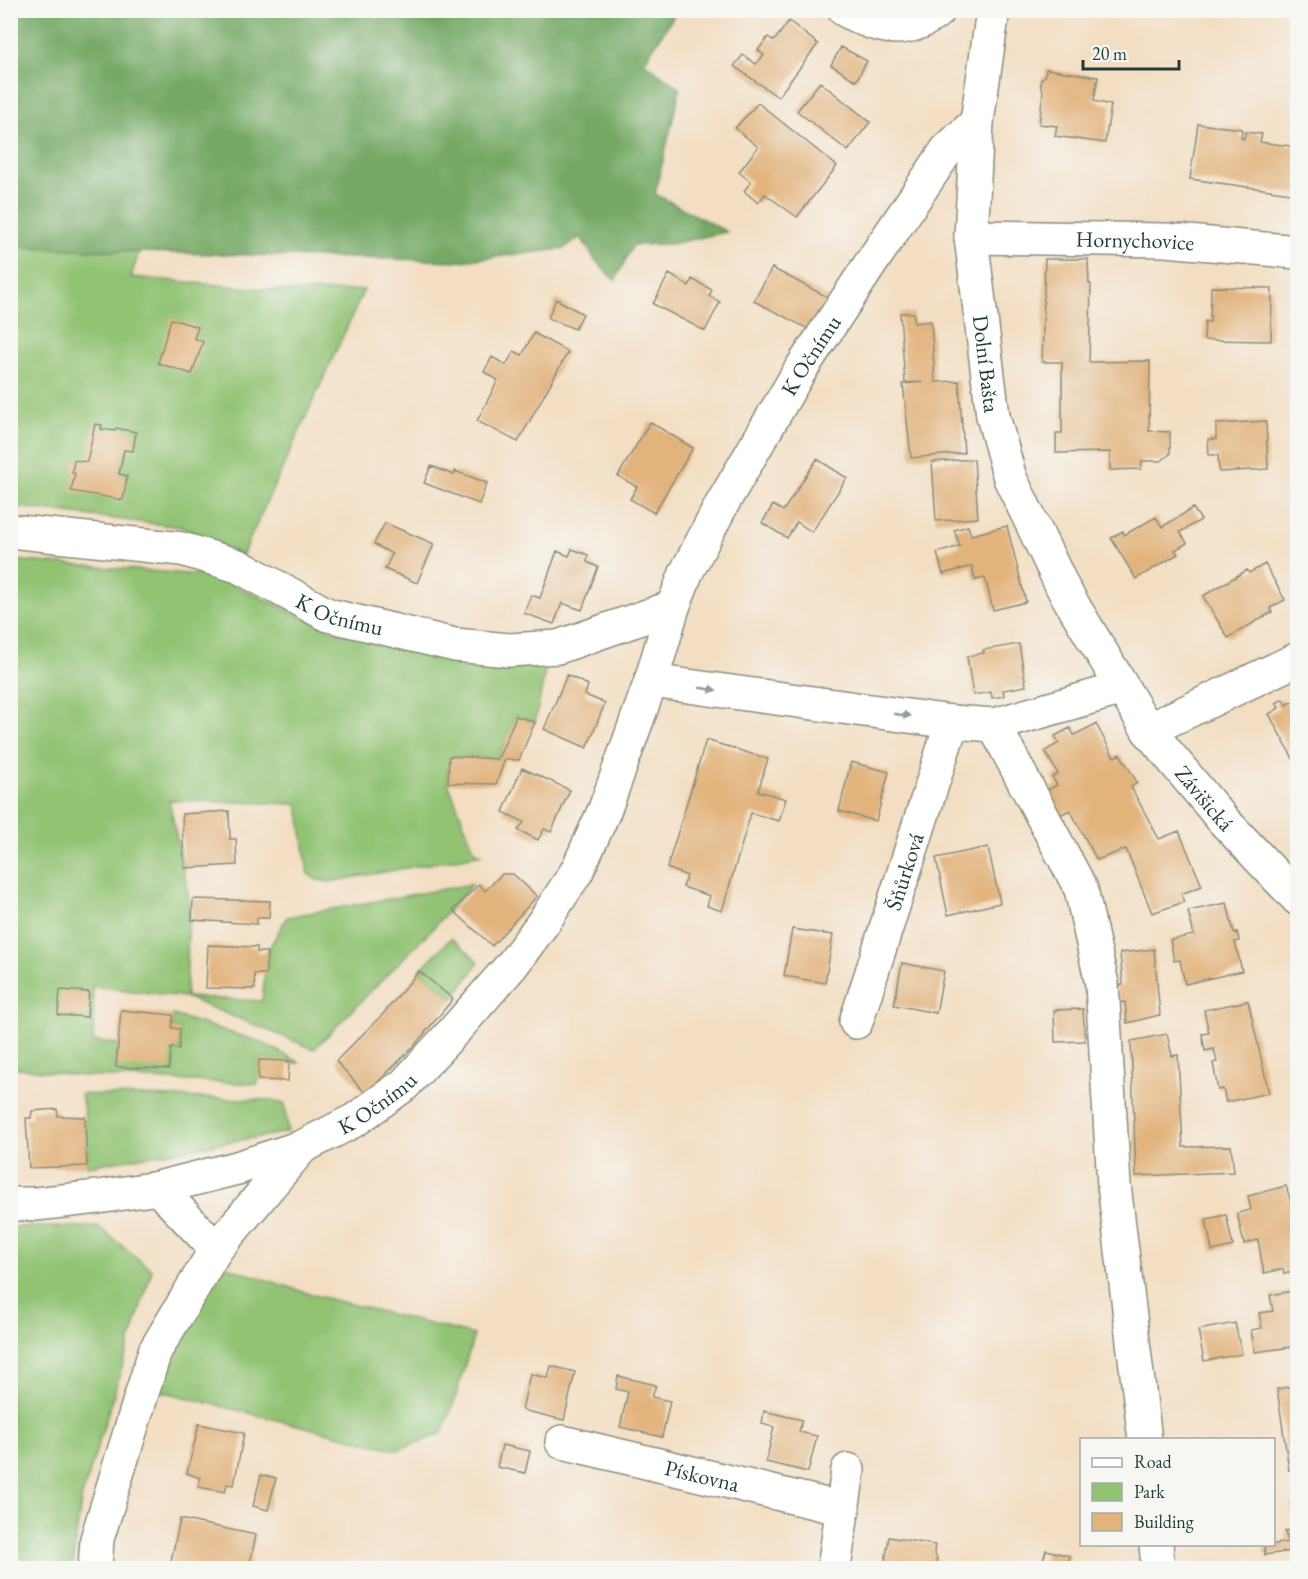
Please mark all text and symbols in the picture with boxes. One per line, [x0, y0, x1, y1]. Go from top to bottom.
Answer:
scale bar [1083, 33, 1179, 71]
text: 20 m [1092, 42, 1127, 65]
street label: Hornychovice [1075, 225, 1196, 258]
street label: K Očnímu [774, 309, 848, 401]
street label: Dolní Bašta [966, 313, 1007, 415]
street label: K Očnímu [291, 586, 386, 643]
one-way arrow [699, 684, 718, 694]
one-way arrow [892, 711, 911, 720]
street label: Závišická [1168, 759, 1240, 838]
street label: Šňůrková [879, 829, 931, 914]
street label: K Očnímu [333, 1066, 424, 1141]
legend [1080, 1438, 1275, 1546]
text: Road [1134, 1450, 1173, 1473]
street label: Pískovna [662, 1453, 742, 1499]
text: Park [1134, 1480, 1165, 1503]
text: Building [1134, 1510, 1194, 1533]

